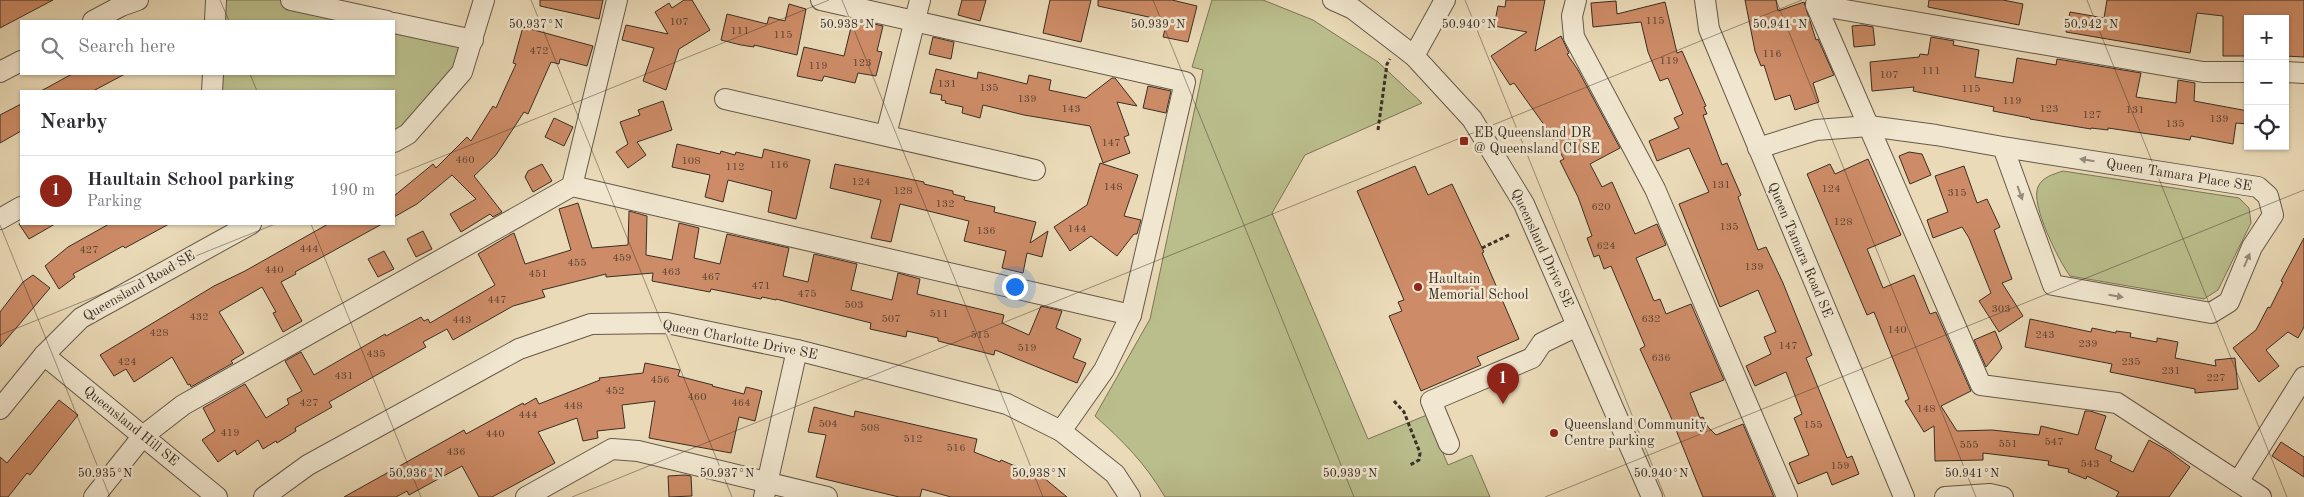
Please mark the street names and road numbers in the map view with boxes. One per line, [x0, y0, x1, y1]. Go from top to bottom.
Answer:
street label: Queen Tamara Place SE [2105, 157, 2253, 193]
street label: Queen Tamara Road SE [1765, 180, 1835, 320]
street label: Queensland Drive SE [1508, 187, 1576, 309]
street label: Queensland Road SE [81, 248, 197, 324]
street label: Queen Charlotte Drive SE [661, 318, 819, 362]
street label: Queensland Hill SE [81, 383, 181, 469]

